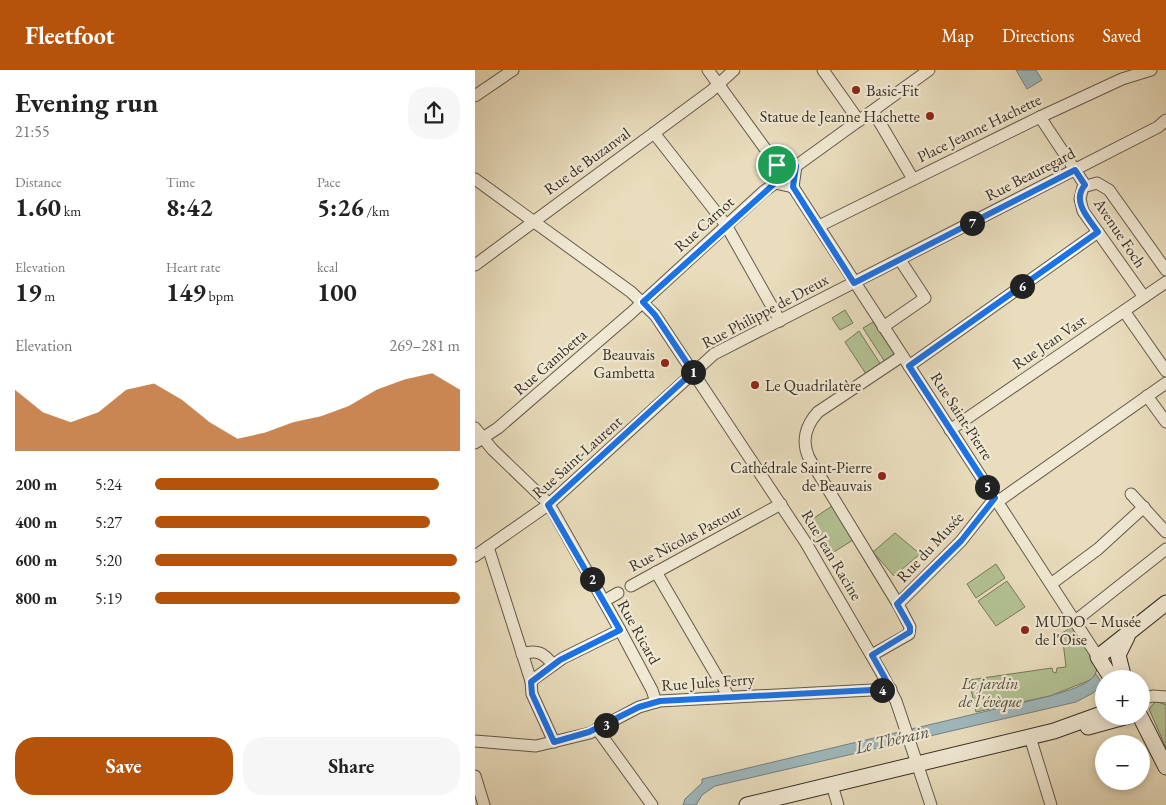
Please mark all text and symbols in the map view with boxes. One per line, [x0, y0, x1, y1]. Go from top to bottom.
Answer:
text: Fleetfoot [25, 20, 115, 51]
text: Map [942, 24, 974, 47]
text: Directions [1002, 24, 1074, 47]
text: Saved [1102, 24, 1141, 47]
place label: Basic-Fit [866, 80, 919, 101]
text: Evening run [15, 84, 158, 120]
marker: Basic-Fit [850, 84, 862, 96]
button: share [408, 87, 460, 139]
street label: Place Jeanne Hachette [913, 89, 1045, 167]
place label: Statue de Jeanne Hachette [760, 106, 920, 127]
marker: Statue de Jeanne Hachette [924, 110, 936, 122]
text: 21:55 [15, 121, 50, 142]
street label: Rue de Buzanval [540, 122, 635, 200]
street label: Rue Beauregard [982, 142, 1079, 206]
pin [756, 144, 798, 186]
icon: arrive [763, 151, 791, 179]
text: Distance [15, 173, 62, 191]
text: Time [166, 173, 195, 191]
text: Pace [317, 173, 341, 191]
text: 1.60 [15, 191, 61, 223]
text: 8:42 [166, 191, 213, 223]
text: 5:26 [317, 191, 364, 223]
street label: Rue Carnot [670, 192, 738, 256]
street label: Avenue Foch [1089, 193, 1151, 272]
text: km [61, 202, 81, 220]
text: /km [364, 202, 390, 220]
pin: 7 [959, 210, 985, 236]
text: 7 [969, 214, 976, 232]
text: Elevation [15, 258, 65, 276]
text: Heart rate [166, 258, 220, 276]
text: kcal [317, 258, 338, 276]
street label: Rue Philippe de Dreux [698, 269, 832, 353]
pin: 6 [1009, 274, 1035, 298]
text: 19 [15, 276, 41, 308]
text: 149 [166, 276, 206, 308]
text: 100 [317, 276, 357, 308]
text: 6 [1019, 277, 1026, 295]
text: m [41, 287, 55, 305]
text: bpm [206, 287, 234, 305]
street label: Rue Jean Vast [1008, 310, 1090, 374]
street label: Rue Gambetta [509, 324, 592, 400]
text: Elevation [15, 335, 73, 356]
text: 269–281 m [389, 335, 460, 356]
place label: Beauvais Gambetta [594, 344, 656, 383]
marker: Beauvais Gambetta [659, 357, 671, 369]
pin: 1 [681, 360, 705, 384]
text: 1 [690, 363, 697, 381]
street label: Rue Saint-Pierre [926, 368, 998, 464]
place label: Le Quadrilatère [765, 375, 861, 396]
marker: Le Quadrilatère [749, 379, 761, 391]
street label: Rue Saint-Laurent [528, 411, 626, 503]
place label: Cathédrale Saint-Pierre de Beauvais [730, 457, 872, 496]
marker: Cathédrale Saint-Pierre de Beauvais [876, 470, 888, 482]
text: 200 m [15, 474, 57, 495]
text: 5:24 [95, 474, 122, 495]
pin: 5 [975, 474, 999, 500]
text: 5 [984, 478, 991, 496]
street label: Rue Nicolas Pastour [625, 499, 746, 577]
street label: Rue Jean Racine [797, 506, 867, 604]
street label: Rue du Musée [892, 507, 968, 587]
text: 400 m [15, 512, 57, 533]
text: 5:27 [95, 512, 122, 533]
text: 600 m [15, 550, 57, 571]
text: 5:20 [95, 550, 122, 571]
pin: 2 [579, 566, 605, 592]
text: 2 [589, 570, 596, 588]
text: 800 m [15, 588, 57, 609]
text: 5:19 [95, 588, 122, 609]
street label: Rue Ricard [613, 596, 666, 669]
place label: MUDO – Musée de l'Oise [1035, 611, 1141, 650]
marker: MUDO – Musée de l'Oise [1019, 624, 1031, 636]
street label: Rue Jules Ferry [661, 668, 756, 696]
map controls [1095, 670, 1150, 790]
button: + [1095, 670, 1150, 725]
park label: Le jardin de l'évèque [958, 673, 1022, 713]
pin: 4 [869, 678, 895, 702]
text: 4 [879, 681, 886, 699]
pin: 3 [593, 712, 619, 738]
text: 3 [603, 716, 610, 734]
water label: Le Thérain [852, 719, 931, 759]
button: − [1095, 735, 1150, 790]
button: Save [15, 737, 233, 795]
button: Share [243, 737, 460, 795]

